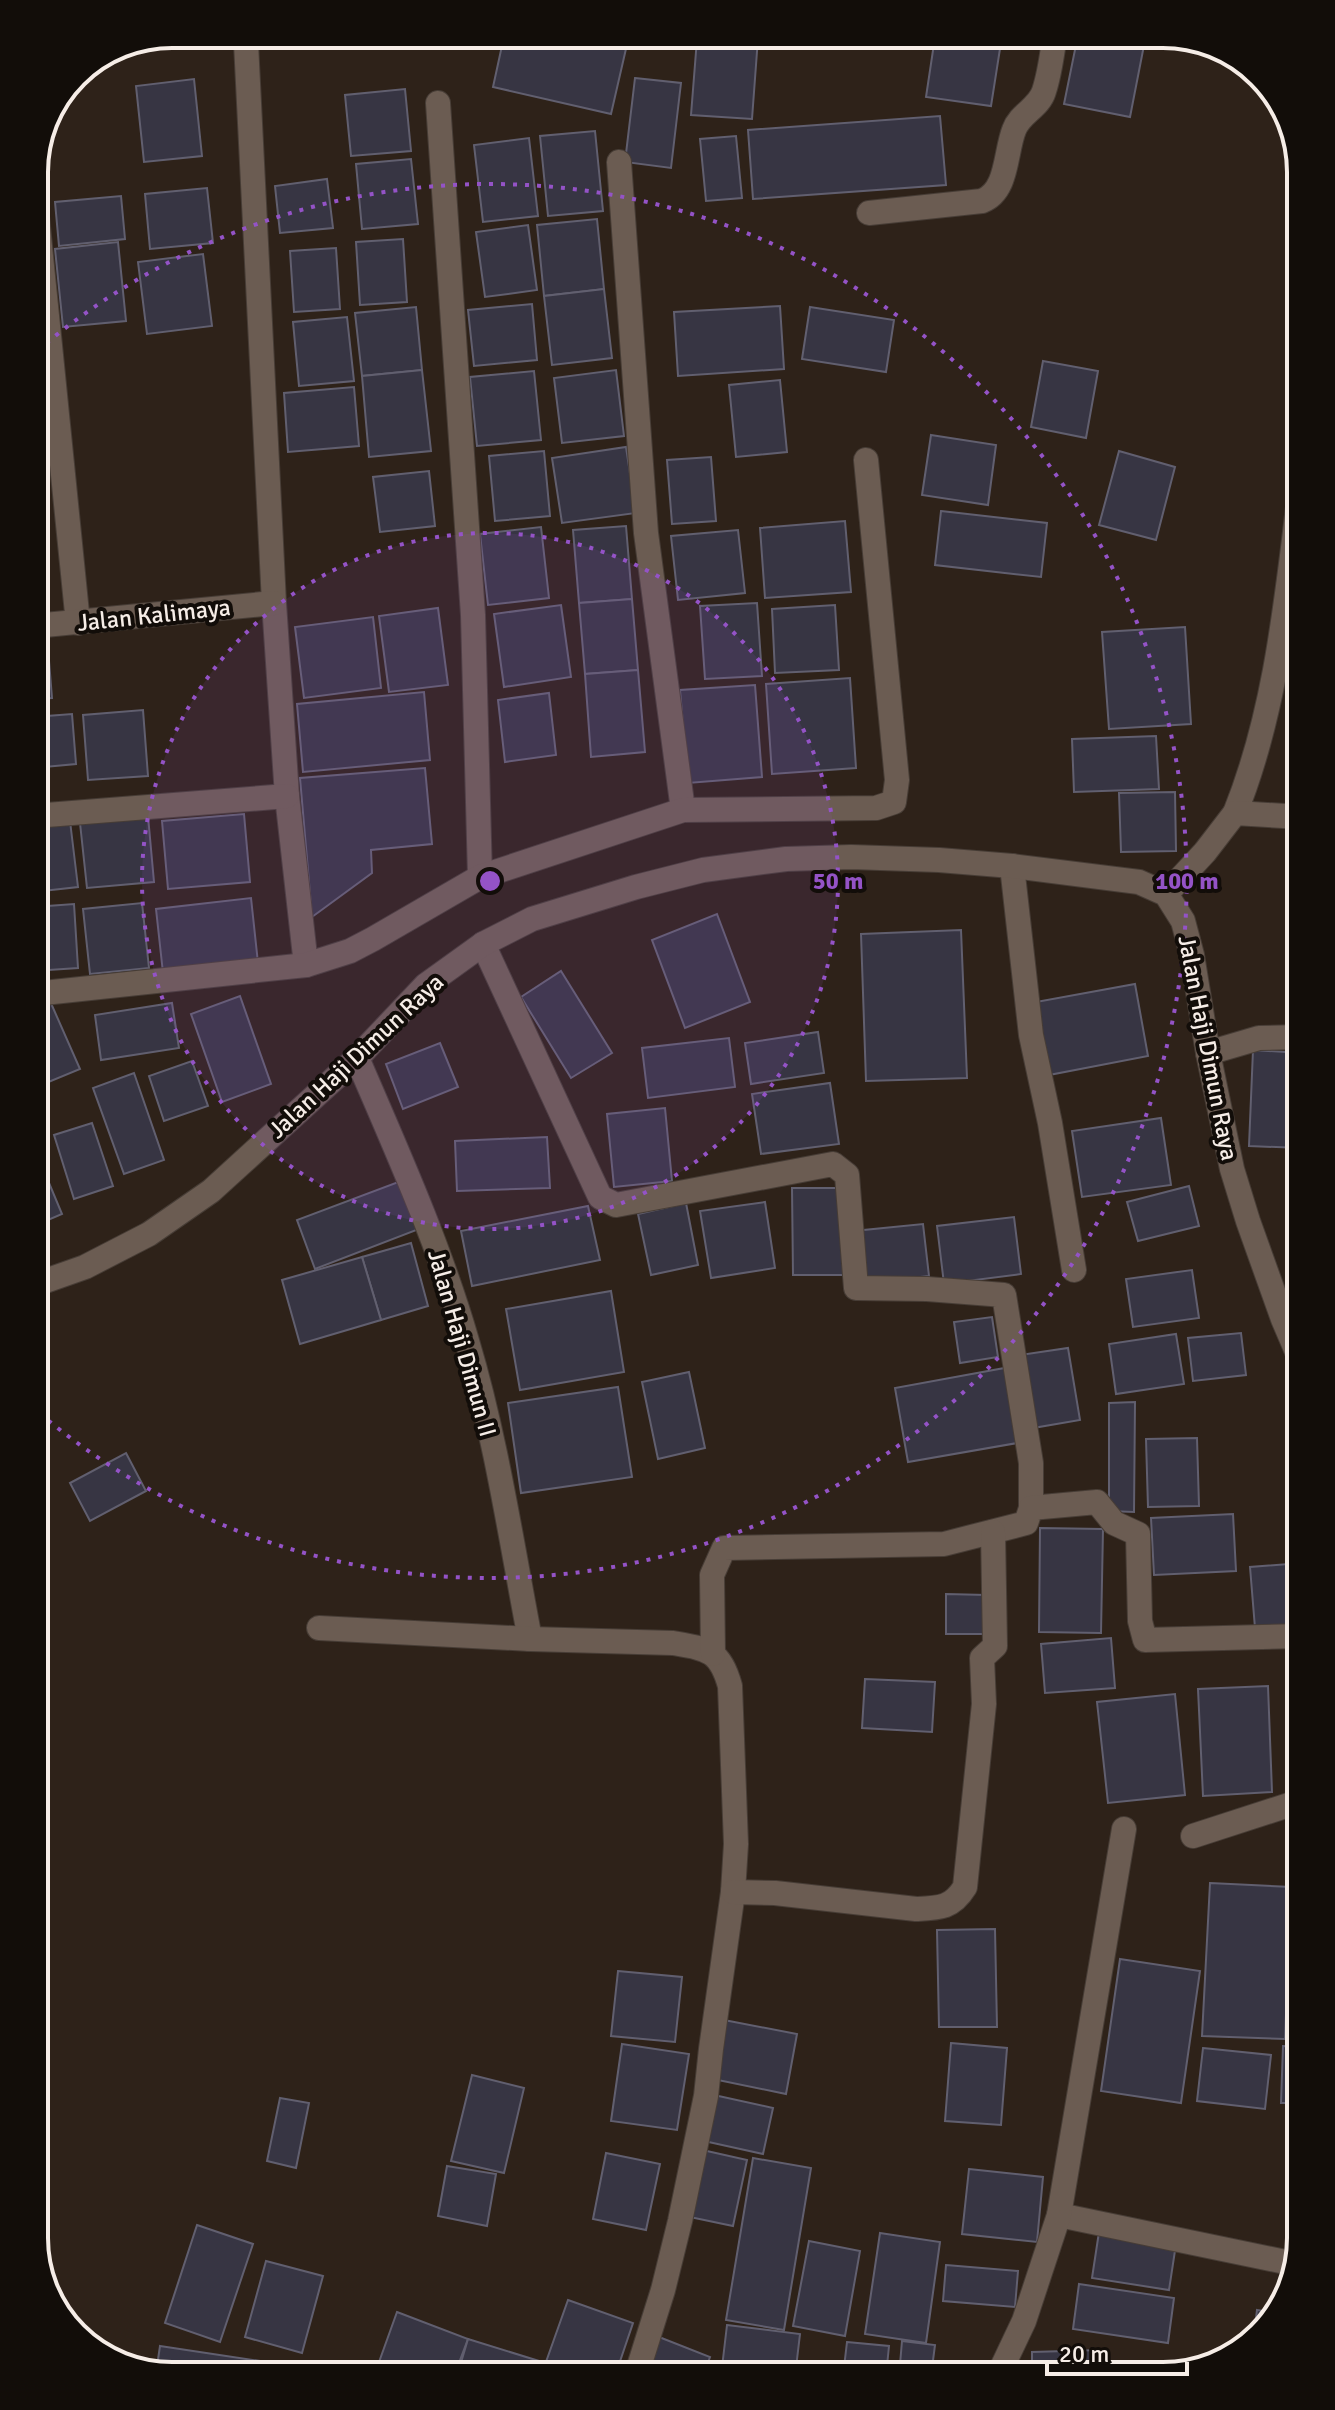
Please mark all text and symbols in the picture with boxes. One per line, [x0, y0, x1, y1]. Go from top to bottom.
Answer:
street label: Jalan Kalimaya [76, 592, 232, 638]
text: 50 m [813, 866, 863, 896]
text: 100 m [1155, 866, 1219, 896]
centre of rings [476, 867, 504, 895]
street label: Jalan Haji Dimun Raya [1171, 933, 1245, 1163]
street label: Jalan Haji Dimun Raya [262, 967, 450, 1145]
street label: Jalan Haji Dimun II [421, 1246, 503, 1440]
scale bar [1047, 2326, 1187, 2376]
text: 20 m [1059, 2339, 1109, 2369]

